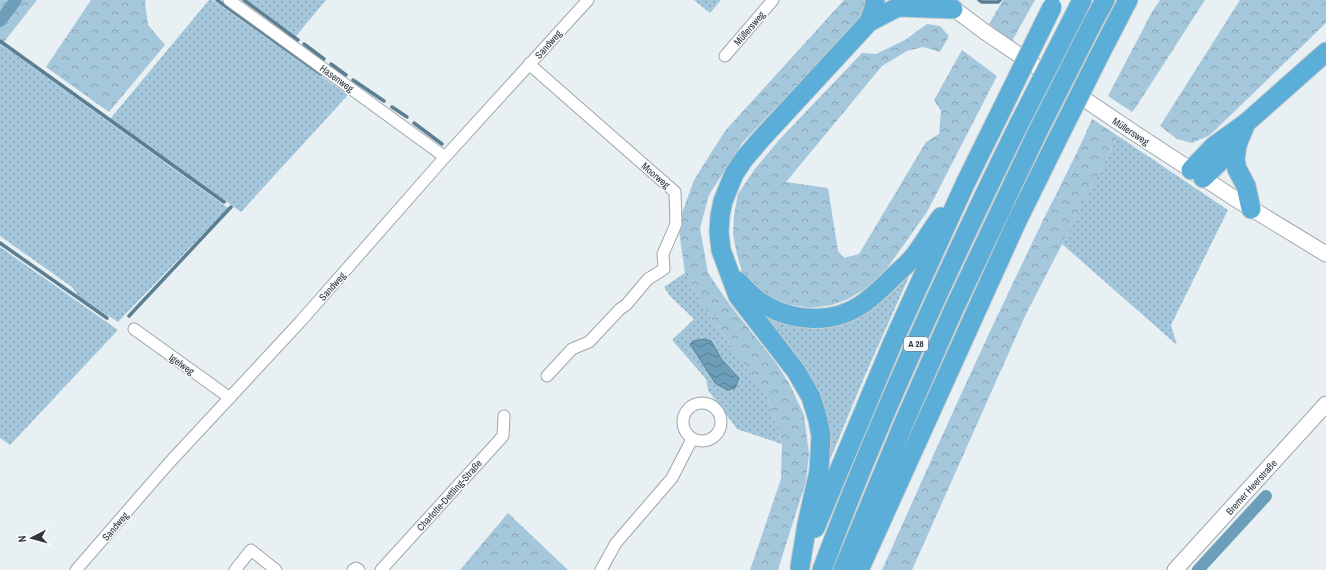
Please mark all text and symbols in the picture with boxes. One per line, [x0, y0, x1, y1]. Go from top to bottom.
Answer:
street label: Müllersweg [731, 8, 768, 48]
street label: Sandweg [532, 27, 565, 61]
street label: Hasenweg [317, 62, 357, 95]
street label: Müllersweg [1110, 115, 1152, 148]
street label: Moorweg [639, 159, 673, 192]
street label: Sandweg [316, 269, 349, 303]
road number: A 28 [904, 337, 928, 351]
street label: Igelweg [166, 351, 197, 378]
street label: Charlotte-Dettling-Straße [414, 457, 485, 534]
street label: Bremer Heerstraße [1223, 457, 1280, 518]
street label: Sandweg [99, 509, 132, 543]
north arrow [12, 518, 52, 558]
text: N [15, 535, 29, 543]

